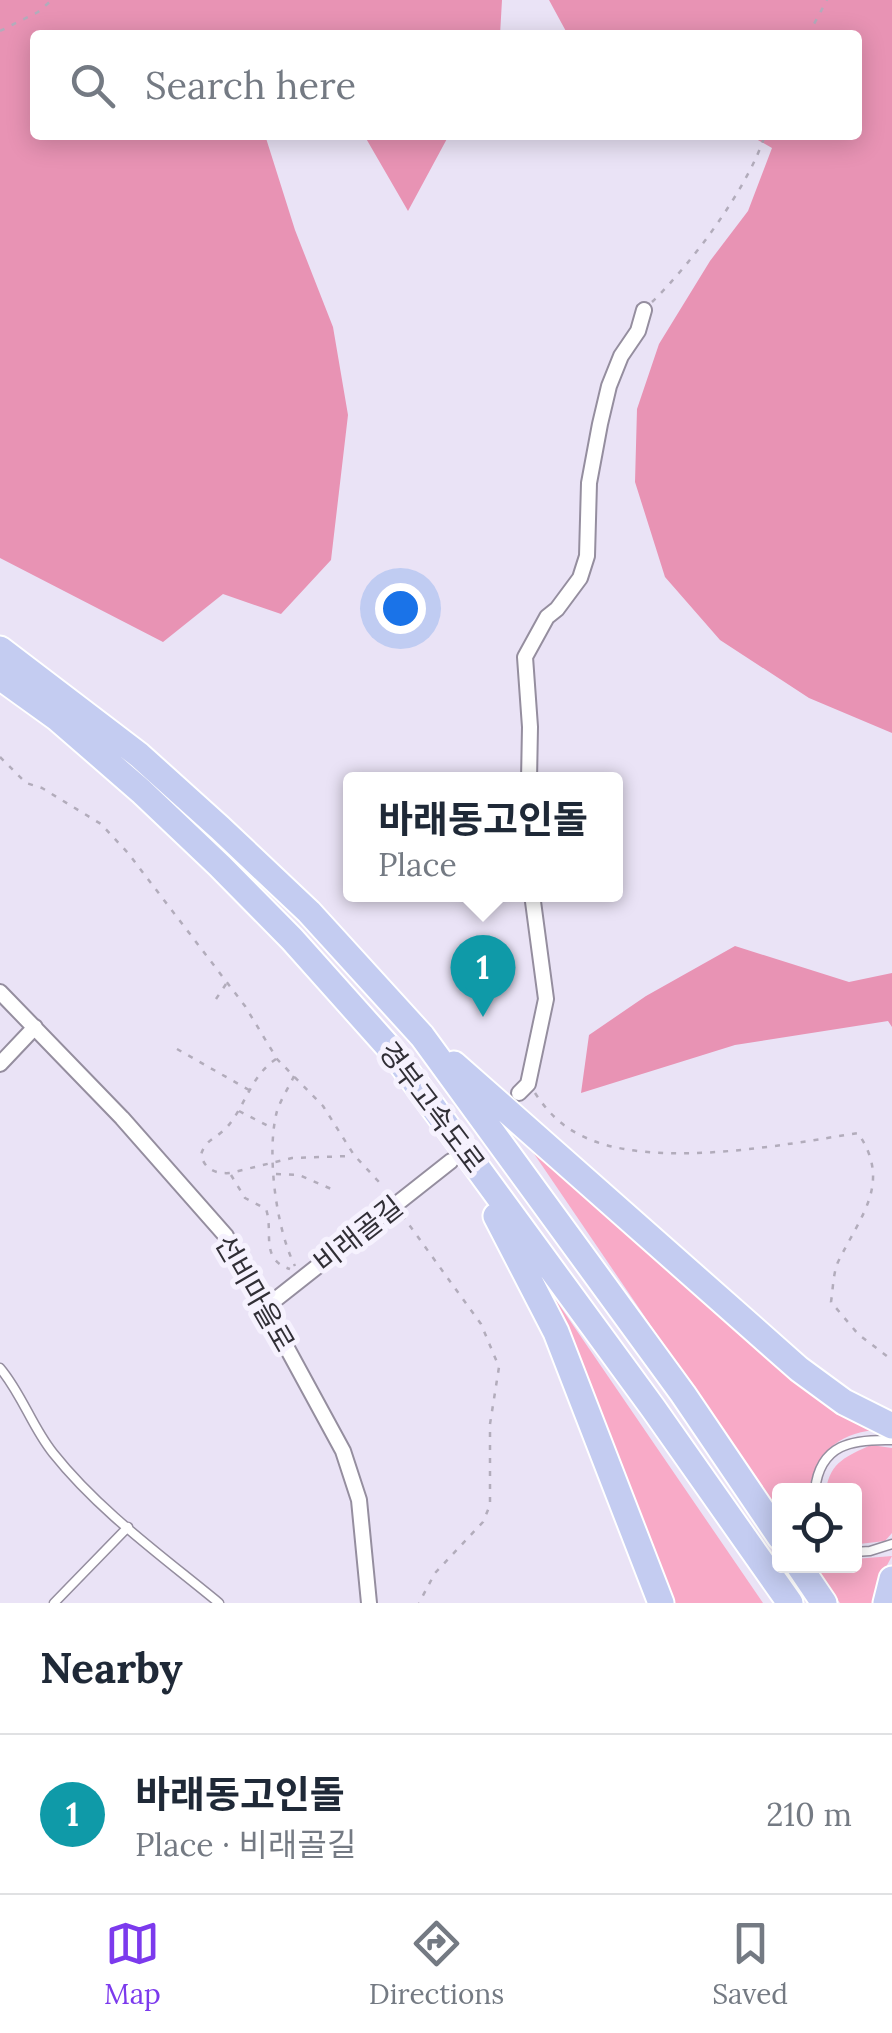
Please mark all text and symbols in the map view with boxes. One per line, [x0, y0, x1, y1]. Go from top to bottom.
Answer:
search box [30, 30, 862, 140]
icon: search [65, 58, 120, 113]
text: Search here [145, 61, 356, 109]
your location [375, 583, 426, 634]
popup [343, 772, 623, 902]
text: 바래동고인돌 [378, 795, 588, 843]
text: Place [378, 844, 457, 885]
pin: 1 [450, 934, 516, 1017]
street label: 경부고속도로 [371, 1034, 493, 1180]
street label: 비래골길 [306, 1188, 410, 1280]
street label: 선비마을로 [207, 1228, 303, 1358]
map controls [772, 1483, 862, 1573]
button: locate [772, 1483, 862, 1573]
text: Nearby [40, 1641, 183, 1695]
text: 바래동고인돌 [135, 1770, 345, 1818]
text: 1 [66, 1794, 79, 1835]
text: 210 m [766, 1794, 852, 1835]
text: Place · 비래골길 [135, 1824, 356, 1865]
tab: Map [104, 1916, 161, 2012]
tab: Directions [369, 1916, 504, 2012]
tab: Saved [712, 1916, 788, 2012]

